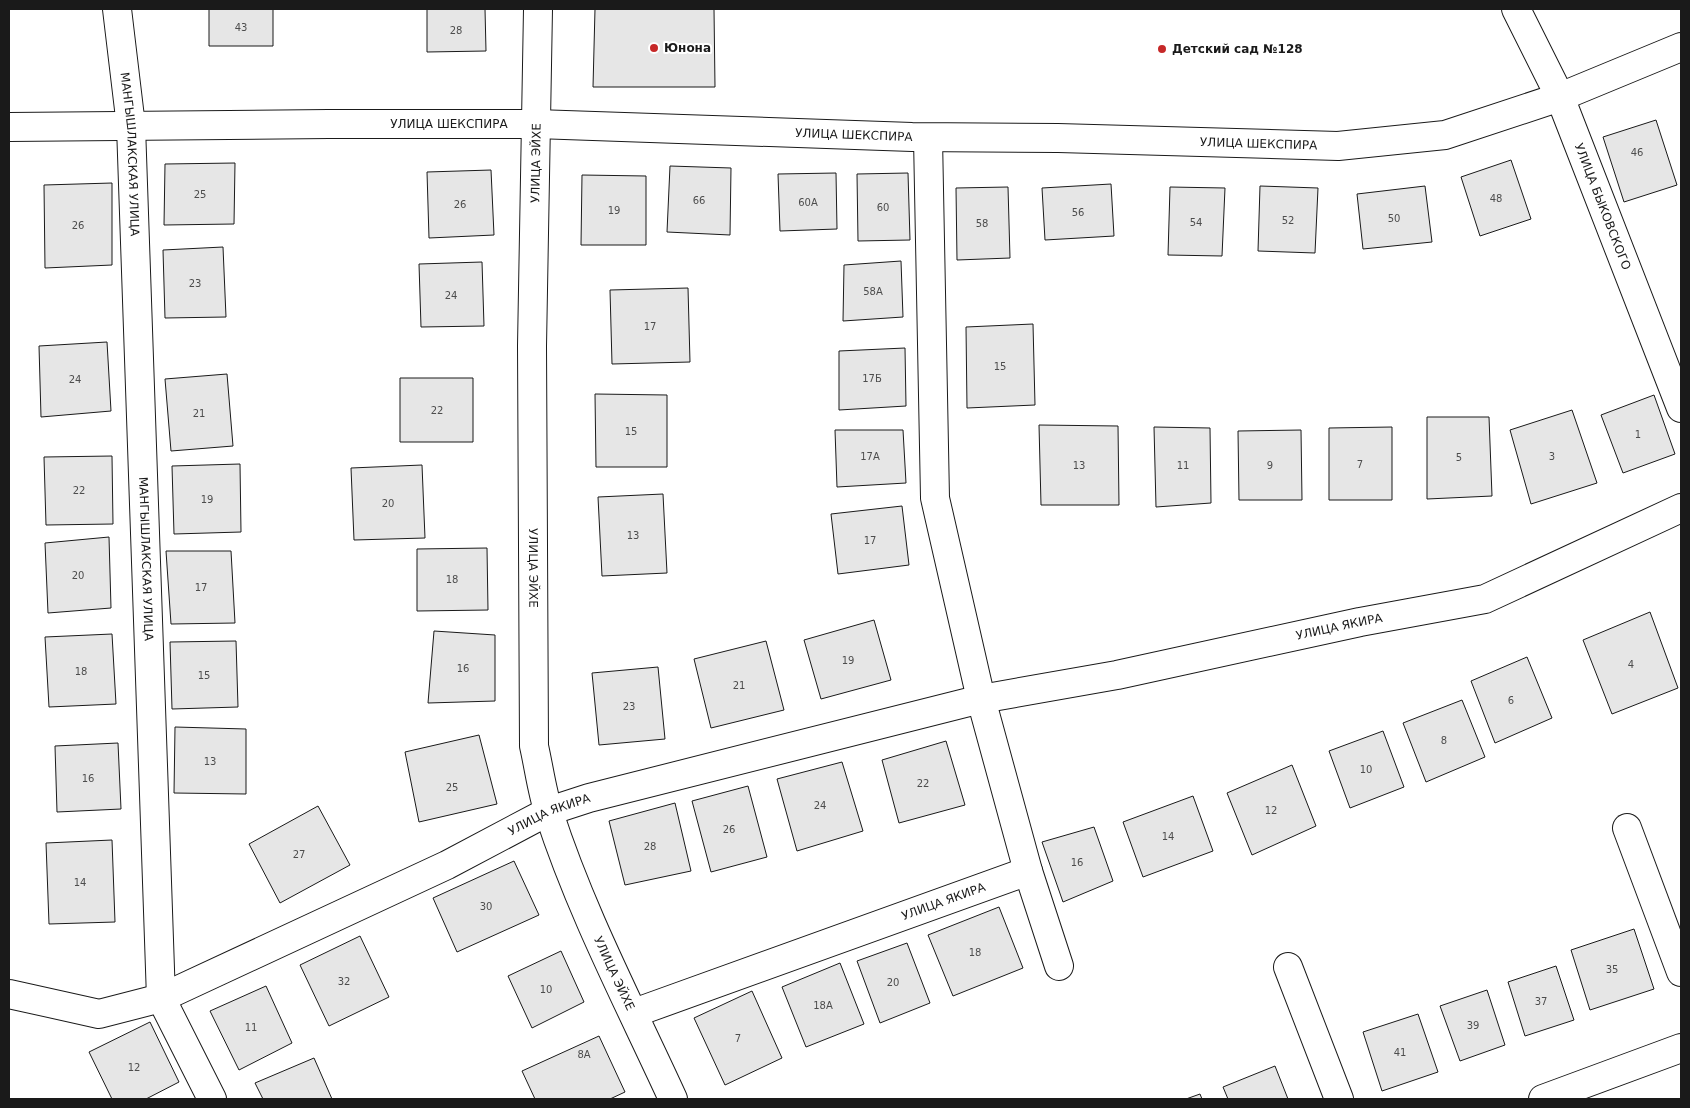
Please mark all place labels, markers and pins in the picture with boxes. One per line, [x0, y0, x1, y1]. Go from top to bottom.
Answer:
place label: Юнона [664, 41, 711, 55]
marker: Юнона [648, 42, 660, 54]
place label: Детский сад №128 [1172, 42, 1303, 56]
marker: Детский сад №128 [1156, 43, 1168, 55]

